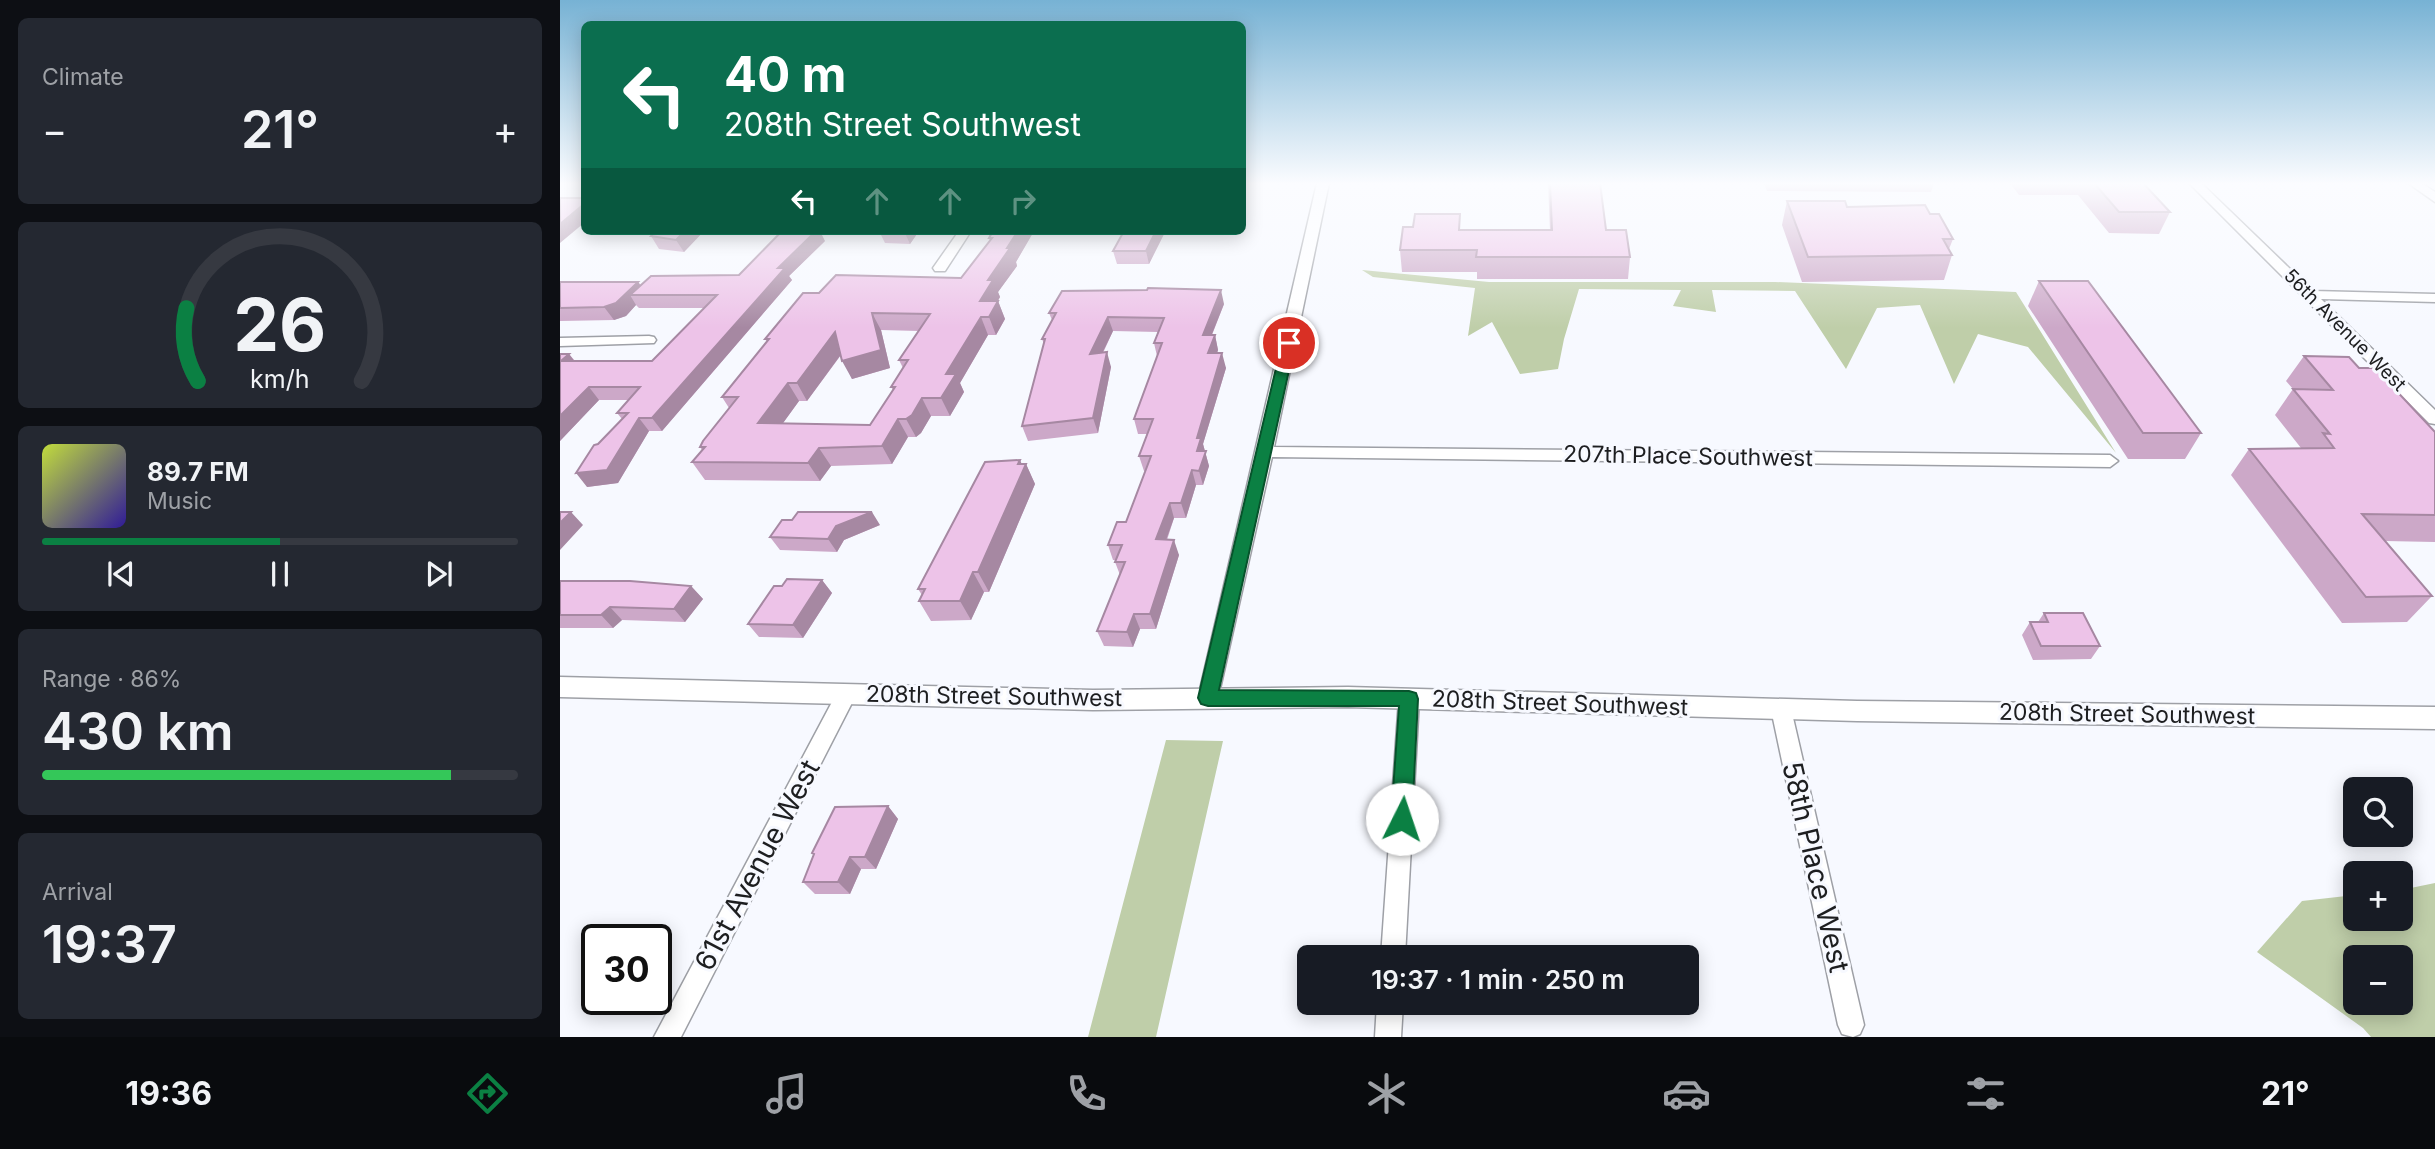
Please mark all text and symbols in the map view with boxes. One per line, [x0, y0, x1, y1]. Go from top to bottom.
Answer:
text: 40 m [724, 45, 847, 104]
icon: left [609, 49, 700, 140]
text: Climate [42, 63, 124, 91]
text: 21° [241, 98, 319, 161]
text: 208th Street Southwest [724, 105, 1081, 144]
text: − [42, 107, 67, 153]
text: + [493, 107, 518, 153]
icon: left [785, 182, 823, 220]
icon: ahead [858, 182, 896, 220]
icon: ahead [931, 182, 969, 220]
icon: right [1004, 182, 1042, 220]
street label: 56th Avenue West [2279, 264, 2411, 396]
text: 26 [233, 280, 327, 369]
pin [1259, 313, 1319, 373]
icon: arrive [1270, 324, 1308, 362]
text: km/h [250, 363, 310, 393]
street label: 207th Place Southwest [1563, 440, 1814, 472]
text: 89.7 FM [147, 456, 249, 487]
text: Music [147, 487, 212, 515]
icon: previous [102, 555, 140, 593]
icon: pause [261, 555, 299, 593]
icon: next [420, 555, 458, 593]
text: Range · 86% [42, 665, 181, 693]
street label: 208th Street Southwest [866, 680, 1123, 712]
street label: 208th Street Southwest [1431, 685, 1689, 721]
street label: 208th Street Southwest [1999, 698, 2256, 730]
text: 430 km [42, 700, 234, 763]
street label: 61st Avenue West [687, 754, 827, 976]
street label: 58th Place West [1775, 758, 1857, 976]
map controls [2343, 777, 2413, 1015]
button: search [2343, 777, 2413, 847]
position arrow [1365, 782, 1439, 856]
button: + [2343, 861, 2413, 931]
text: Arrival [42, 878, 113, 906]
text: 19:37 [42, 913, 177, 976]
speed limit sign: 30 [581, 924, 672, 1015]
button: − [2343, 945, 2413, 1015]
text: 19:37 · 1 min · 250 m [1371, 964, 1625, 995]
icon: directions [463, 1069, 512, 1118]
icon: music [762, 1069, 811, 1118]
icon: phone [1062, 1069, 1111, 1118]
icon: climate [1362, 1069, 1411, 1118]
icon: car [1662, 1069, 1711, 1118]
icon: filters [1961, 1069, 2010, 1118]
text: 19:36 [125, 1074, 212, 1113]
text: 21° [2261, 1074, 2310, 1113]

